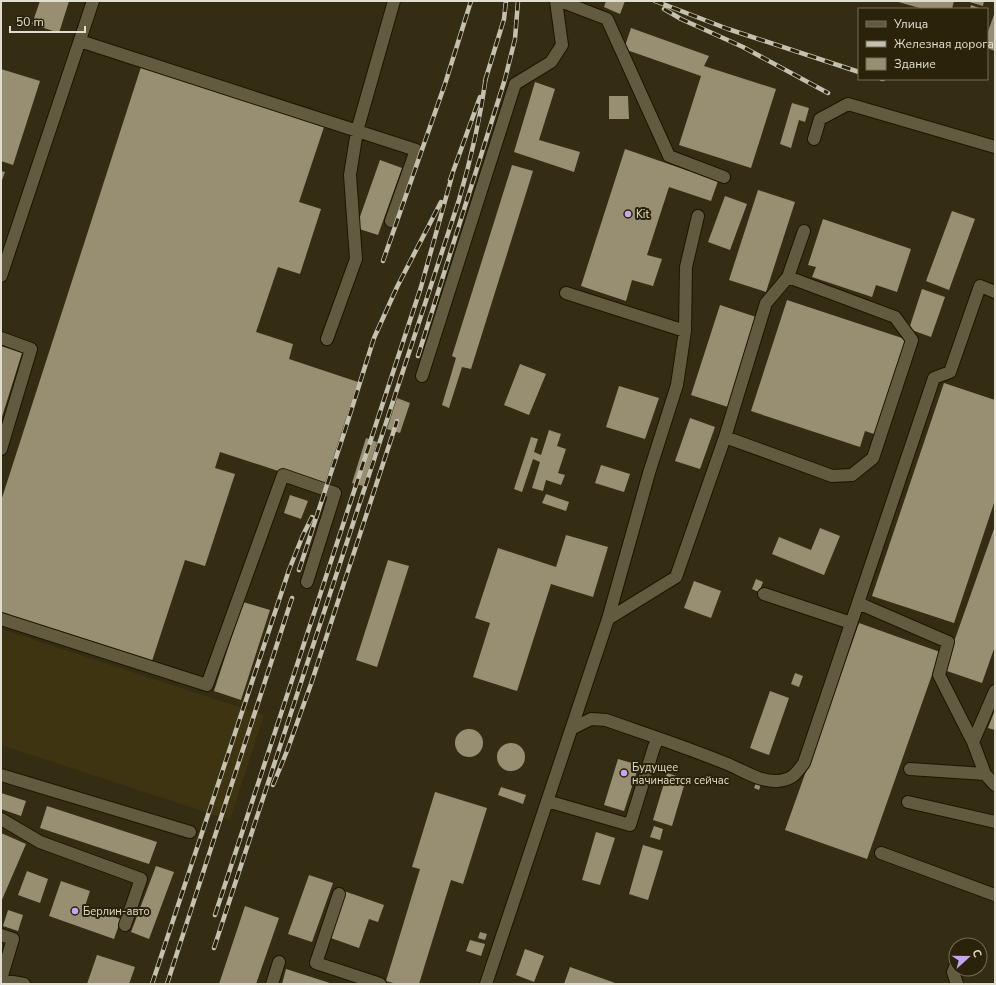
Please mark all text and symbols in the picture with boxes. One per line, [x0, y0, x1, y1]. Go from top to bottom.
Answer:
scale bar [10, 8, 85, 34]
legend [858, 8, 988, 80]
text: 50 m [16, 14, 44, 30]
text: Улица [893, 16, 928, 32]
text: Железная дорога [894, 36, 994, 52]
text: Здание [894, 56, 936, 72]
place label: Kit [636, 207, 649, 222]
marker: Kit [623, 209, 633, 219]
place label: Будущее начинается сейчас [632, 760, 729, 788]
marker: Будущее начинается сейчас [619, 768, 629, 778]
place label: Берлин-авто [83, 904, 150, 919]
marker: Берлин-авто [70, 906, 80, 916]
north arrow [948, 937, 988, 977]
text: С [969, 947, 985, 960]

